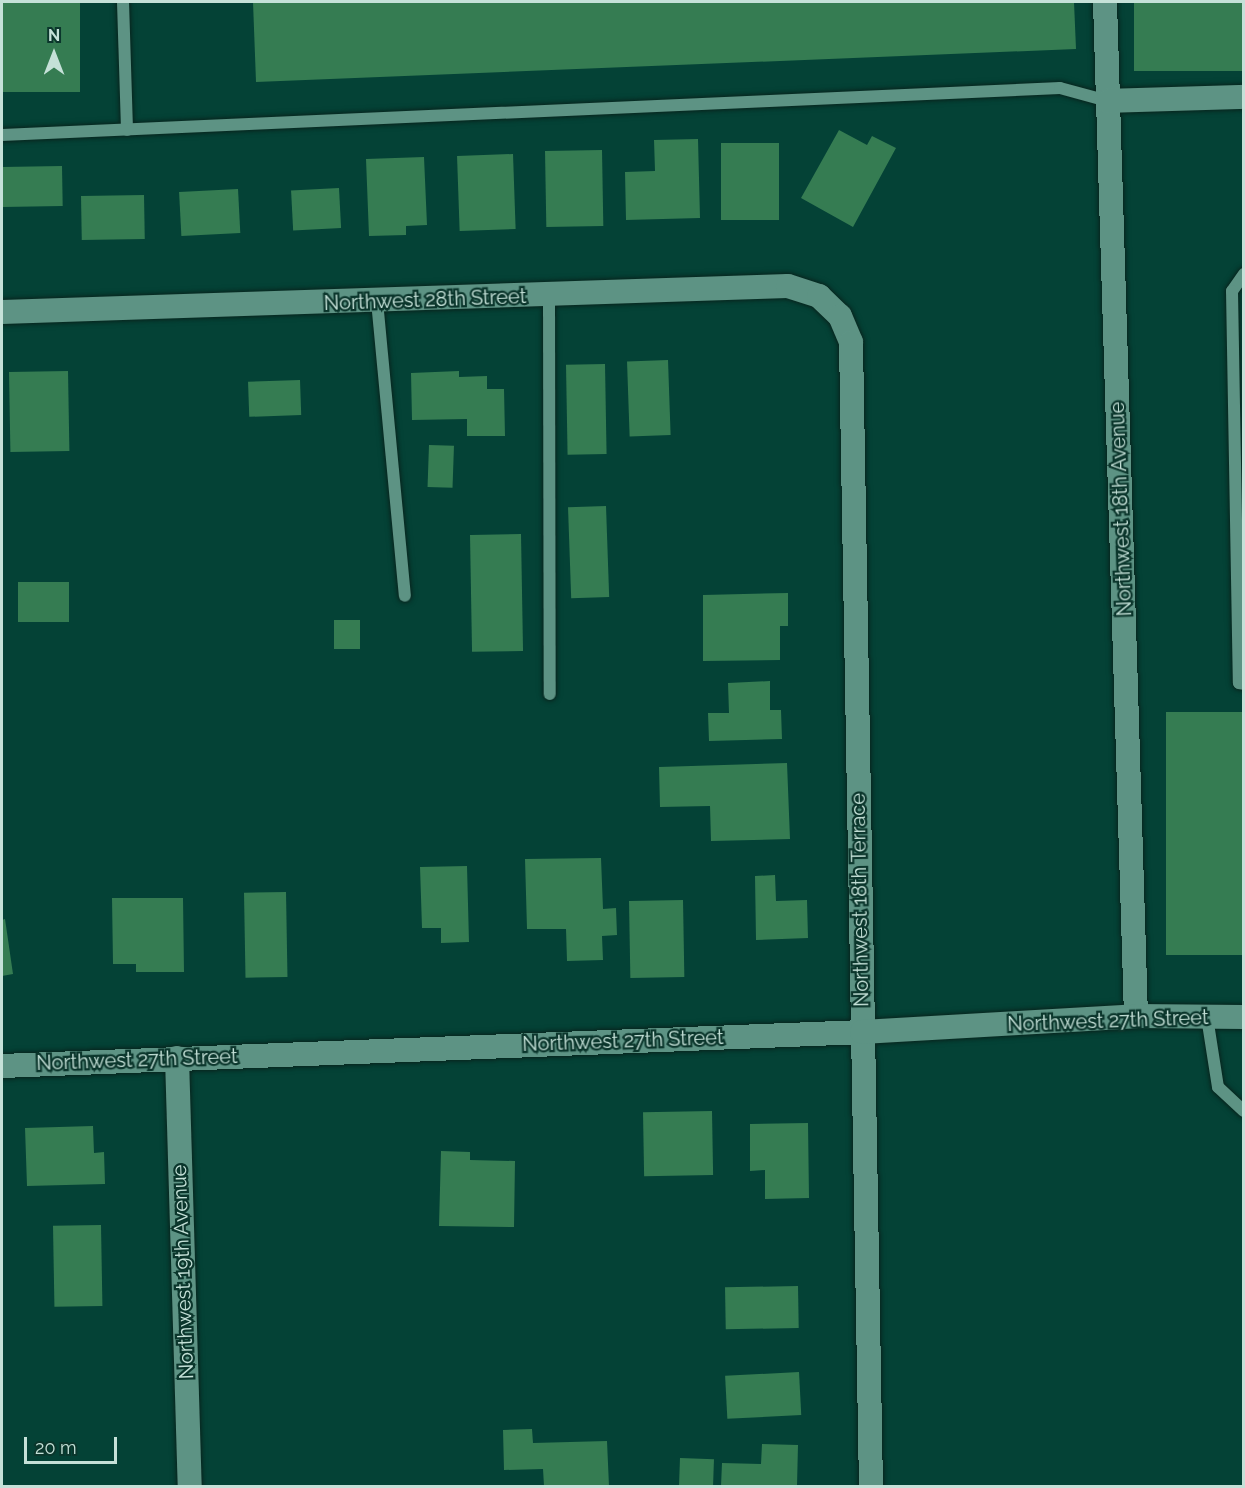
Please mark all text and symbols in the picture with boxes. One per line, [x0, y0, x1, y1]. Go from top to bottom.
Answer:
north arrow [24, 24, 84, 84]
text: N [48, 26, 60, 45]
street label: Northwest 28th Street [323, 284, 527, 316]
street label: Northwest 18th Avenue [1105, 401, 1137, 617]
street label: Northwest 18th Terrace [846, 793, 874, 1007]
street label: Northwest 27th Street [1007, 1005, 1209, 1037]
street label: Northwest 27th Street [522, 1025, 724, 1057]
street label: Northwest 27th Street [36, 1044, 238, 1076]
street label: Northwest 19th Avenue [167, 1164, 199, 1380]
scale bar [27, 1425, 120, 1463]
text: 20 m [35, 1437, 77, 1458]

